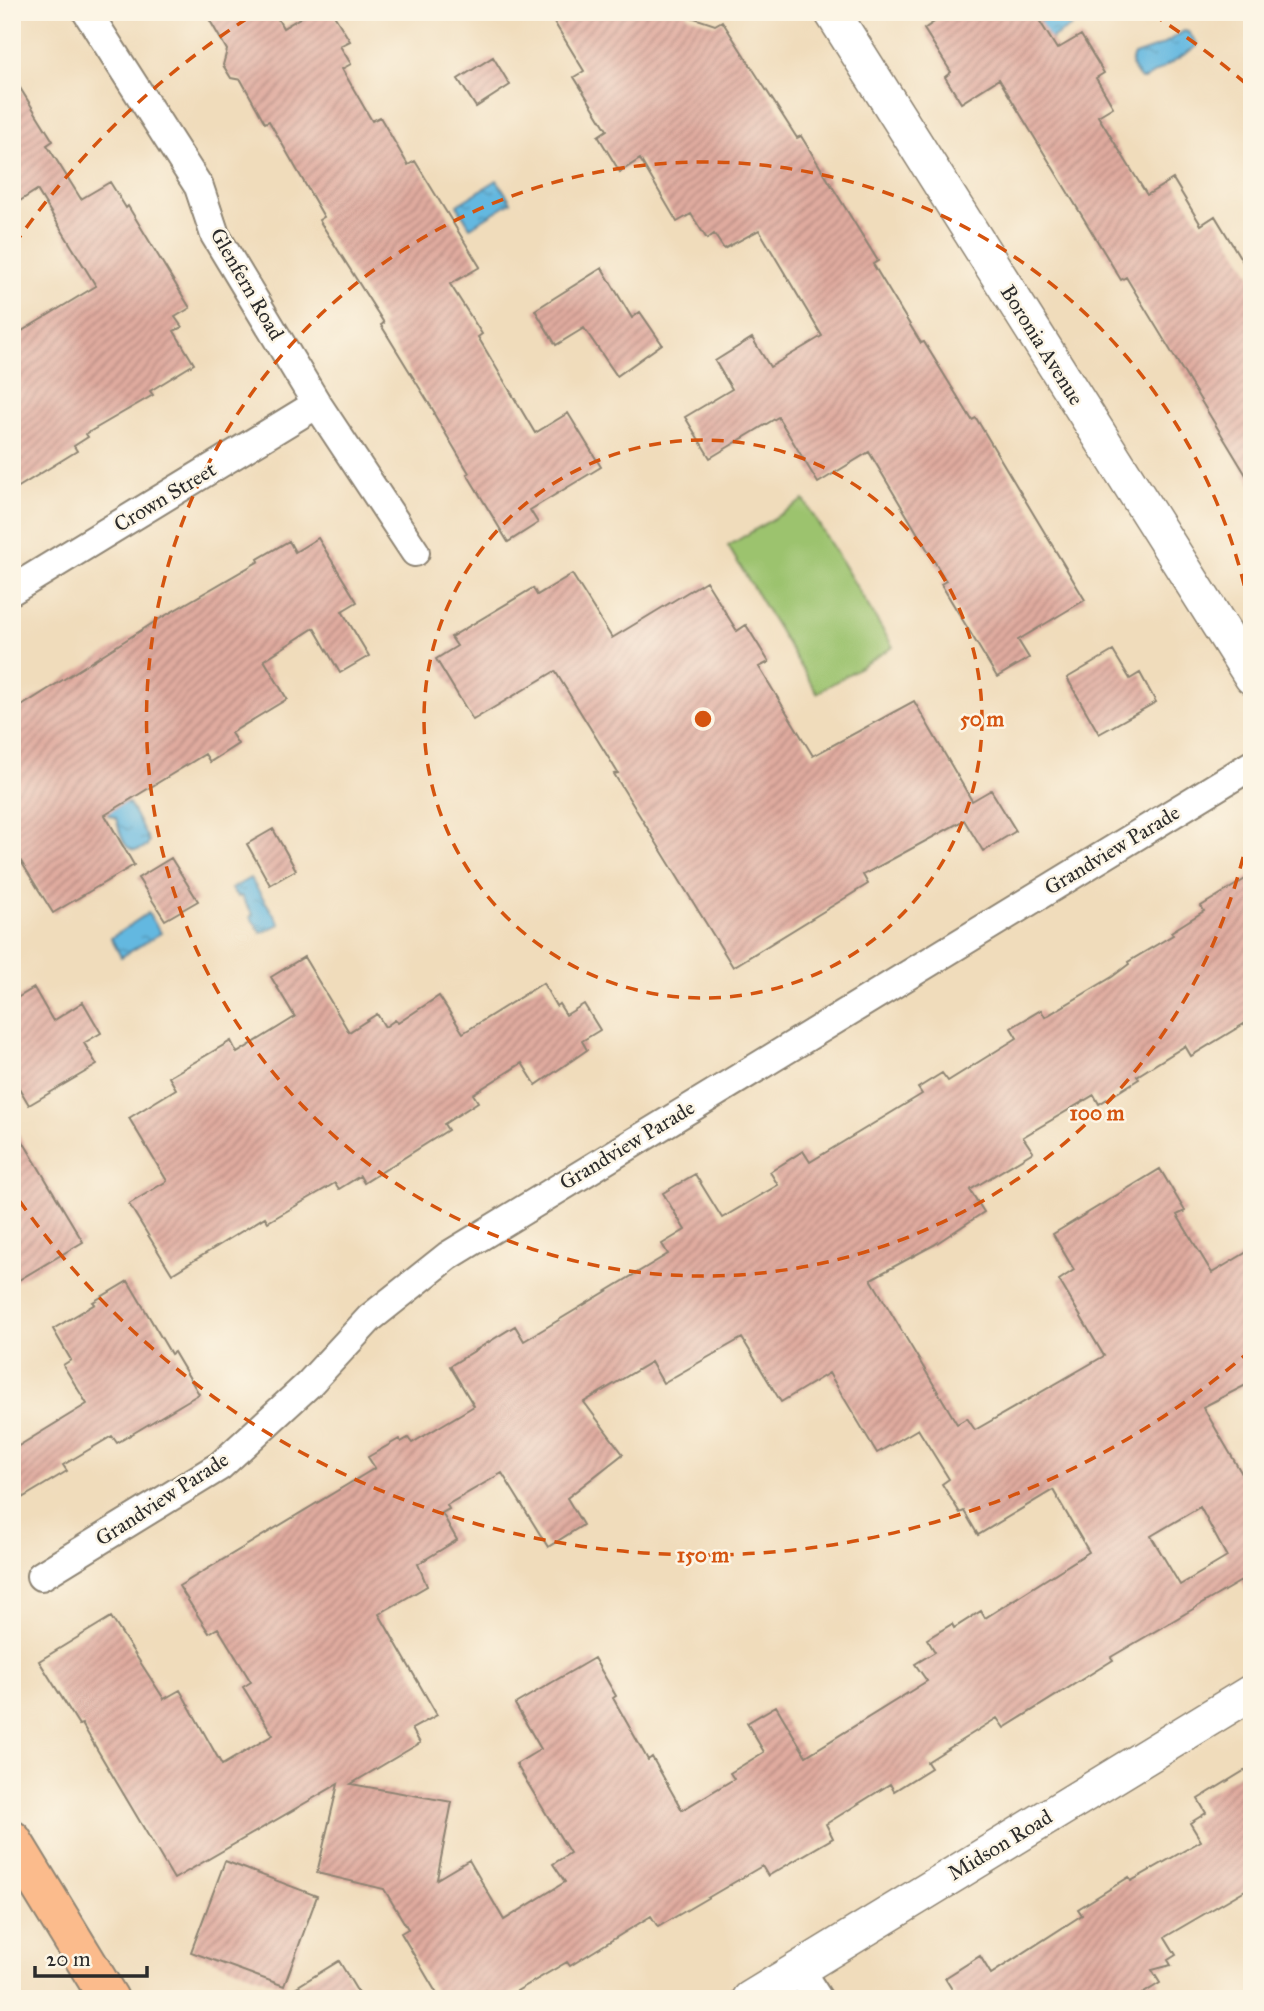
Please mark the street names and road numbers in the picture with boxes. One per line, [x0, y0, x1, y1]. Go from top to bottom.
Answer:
street label: Glenfern Road [204, 223, 290, 345]
street label: Boronia Avenue [995, 280, 1089, 410]
street label: Crown Street [109, 456, 221, 538]
street label: Grandview Parade [1040, 799, 1185, 901]
street label: Grandview Parade [555, 1094, 700, 1196]
street label: Grandview Parade [91, 1446, 234, 1552]
street label: Midson Road [943, 1804, 1057, 1886]

